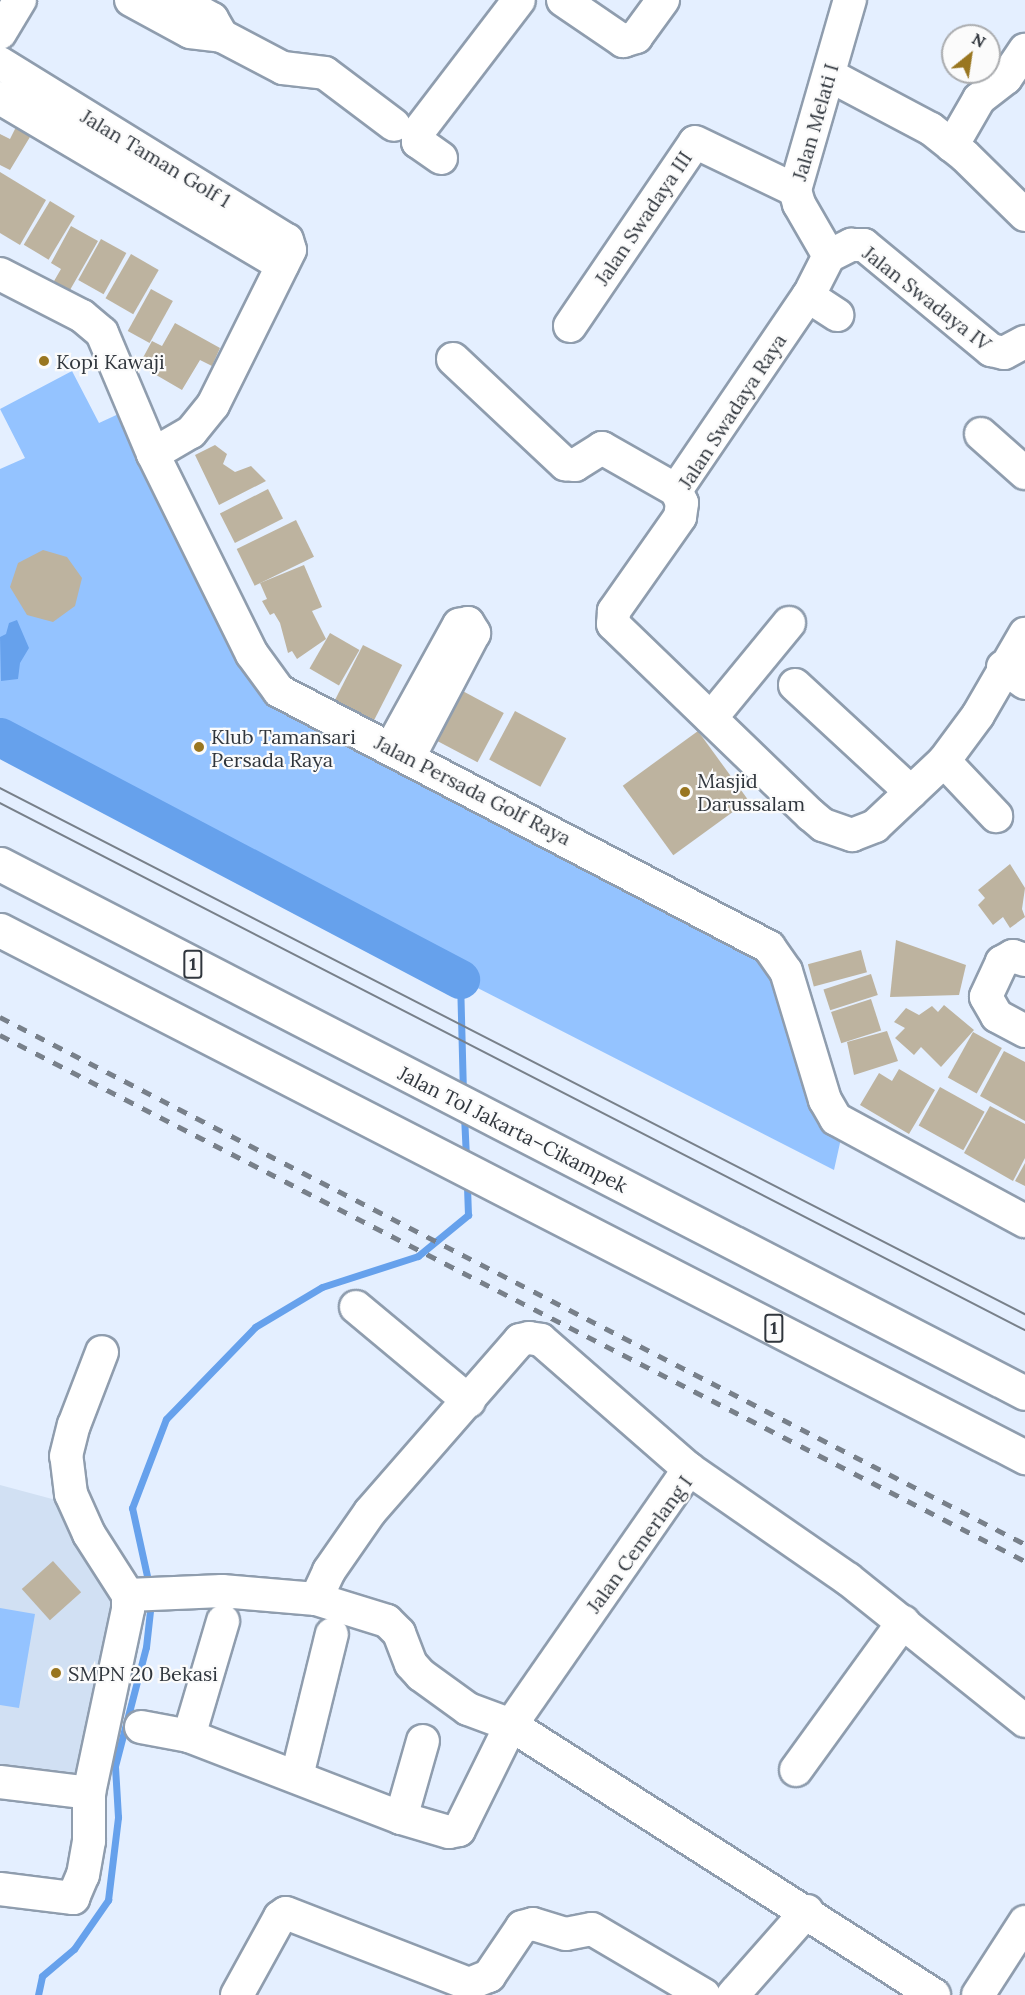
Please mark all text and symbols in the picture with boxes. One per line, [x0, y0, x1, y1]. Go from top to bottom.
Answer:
north arrow [941, 24, 1001, 84]
text: N [969, 28, 989, 52]
street label: Jalan Melati I [787, 61, 843, 183]
street label: Jalan Taman Golf 1 [77, 104, 235, 212]
street label: Jalan Swadaya III [589, 146, 697, 290]
street label: Jalan Swadaya IV [858, 241, 996, 355]
street label: Jalan Swadaya Raya [673, 329, 791, 493]
place label: Kopi Kawaji [56, 349, 165, 373]
marker: Kopi Kawaji [37, 354, 51, 368]
place label: Klub Tamansari Persada Raya [211, 724, 356, 771]
street label: Jalan Persada Golf Raya [371, 730, 575, 850]
marker: Klub Tamansari Persada Raya [192, 740, 206, 754]
place label: Masjid Darussalam [697, 768, 805, 815]
marker: Masjid Darussalam [678, 785, 692, 799]
road number: 1 [182, 949, 204, 979]
street label: Jalan Tol Jakarta–Cikampek [394, 1061, 632, 1197]
road number: 1 [764, 1313, 784, 1343]
street label: Jalan Cemerlang I [581, 1471, 697, 1617]
place label: SMPN 20 Bekasi [68, 1661, 218, 1685]
marker: SMPN 20 Bekasi [49, 1666, 63, 1680]

